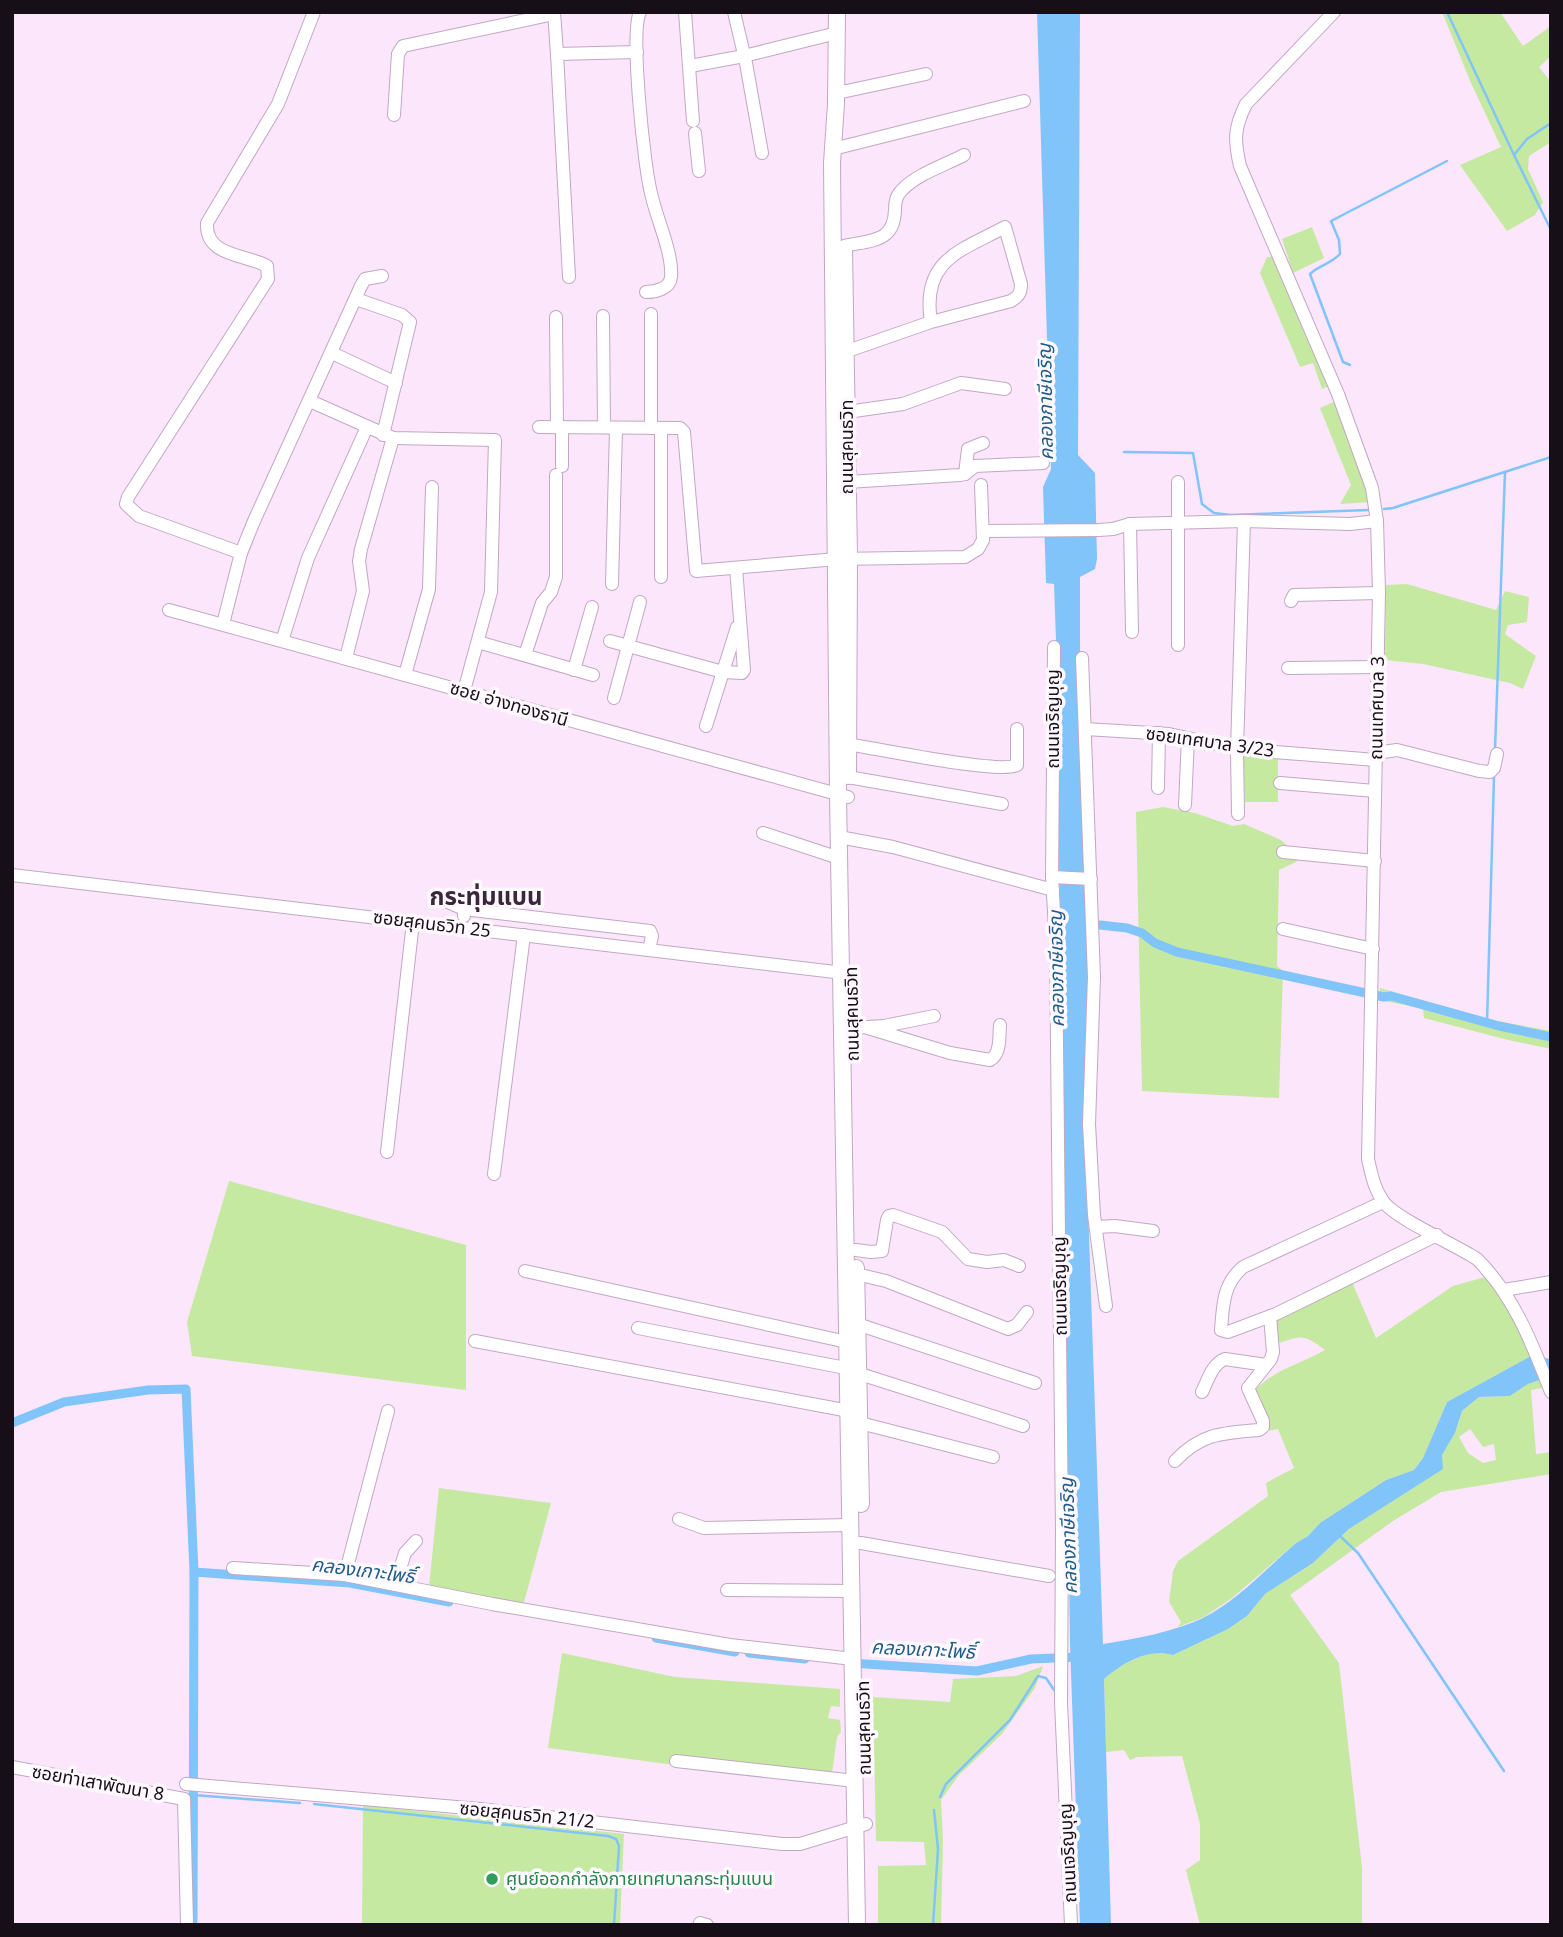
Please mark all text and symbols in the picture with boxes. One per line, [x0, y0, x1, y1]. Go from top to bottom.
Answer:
water label: คลองภาษีเจริญ [1031, 342, 1059, 461]
street label: ถนนสุคนธวิท [834, 400, 858, 494]
street label: ถนนเทศบาล 3 [1363, 656, 1389, 760]
street label: ถนนเจริญบุญ [1040, 669, 1064, 769]
street label: ซอย อ่างทองธานี [447, 675, 571, 731]
street label: ซอยเทศบาล 3/23 [1144, 720, 1276, 762]
district label: กระทุ่มแบน [430, 879, 542, 912]
street label: ซอยสุคนธวิท 25 [372, 904, 492, 942]
water label: คลองภาษีเจริญ [1042, 909, 1070, 1028]
street label: ถนนสุคนธวิท [838, 966, 864, 1062]
street label: ถนนเจริญบุญ [1046, 1236, 1072, 1336]
water label: คลองภาษีเจริญ [1053, 1476, 1083, 1595]
water label: คลองเกาะโพธิ์ [310, 1551, 421, 1590]
water label: คลองเกาะโพธิ์ [870, 1633, 981, 1665]
street label: ถนนสุคนธวิท [850, 1680, 876, 1776]
street label: ซอยท่าเสาพัฒนา 8 [30, 1759, 166, 1805]
street label: ซอยสุคนธวิท 21/2 [459, 1795, 596, 1833]
street label: ถนนเจริญบุญ [1052, 1803, 1082, 1903]
place label: ศูนย์ออกกำลังกายเทศบาลกระทุ่มแบน [506, 1866, 773, 1891]
marker: ศูนย์ออกกำลังกายเทศบาลกระทุ่มแบน [484, 1871, 500, 1887]

